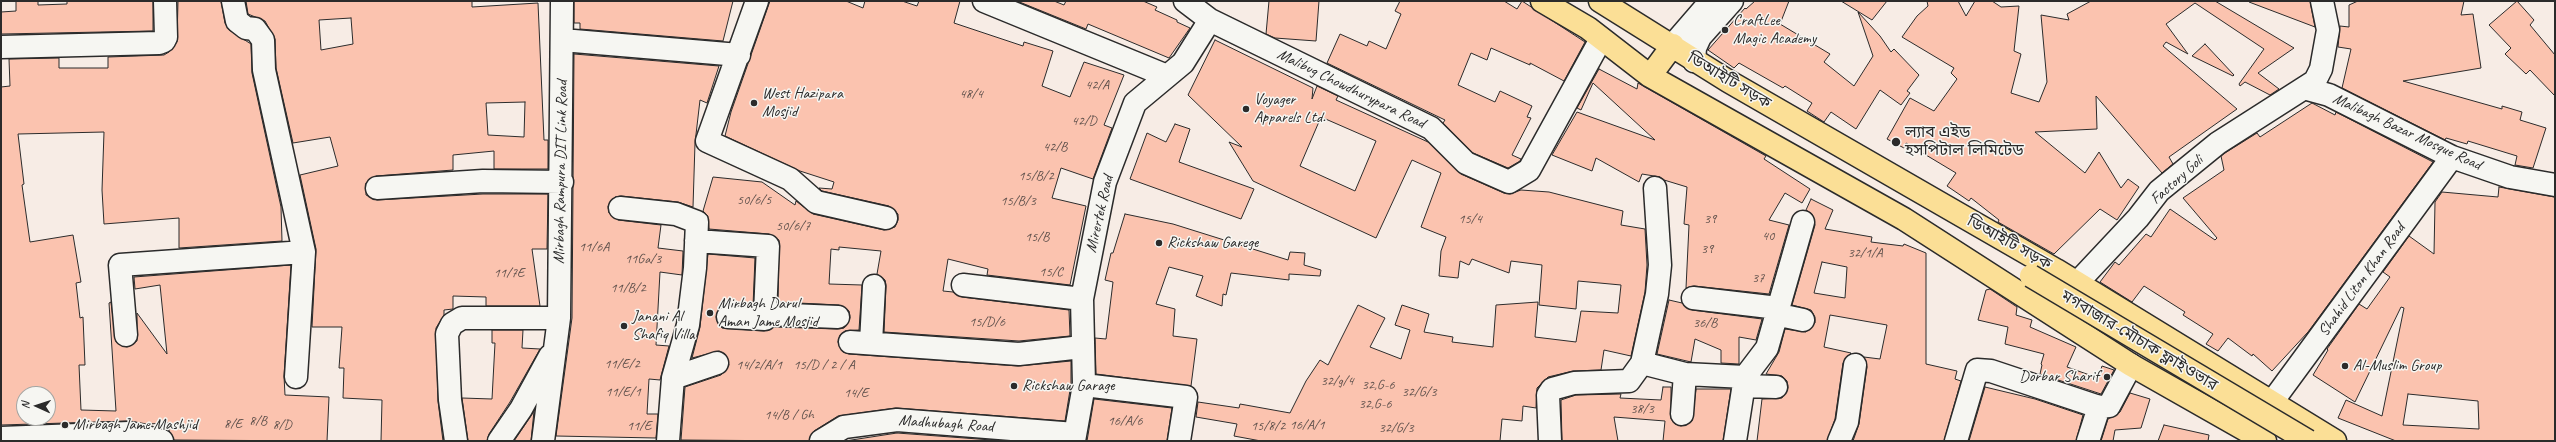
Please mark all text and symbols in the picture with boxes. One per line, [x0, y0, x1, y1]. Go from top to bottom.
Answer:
place label: CraftLee Magic Academy [1733, 11, 1816, 49]
marker: CraftLee Magic Academy [1720, 25, 1730, 35]
street label: Malibug Chowdhurypara Road [1274, 45, 1428, 133]
street label: ডিআইটি সড়ক [1684, 49, 1774, 113]
house number: 42/A [1085, 77, 1109, 93]
street label: Mirbagh Rampura DIT Link Road [550, 80, 572, 264]
place label: West Hazipara Mosjid [762, 84, 843, 122]
house number: 48/4 [959, 86, 983, 102]
street label: Malibagh Bazar Mosque Road [2330, 89, 2484, 175]
place label: Voyager Apparels Ltd. [1254, 90, 1326, 128]
marker: West Hazipara Mosjid [749, 98, 759, 108]
marker: Voyager Apparels Ltd. [1241, 104, 1251, 114]
house number: 42/D [1071, 113, 1097, 129]
place label: ল্যাব এইড হসপিটাল লিমিটেড [1905, 123, 2024, 161]
marker: ল্যাব এইড হসপিটাল লিমিটেড [1890, 136, 1902, 148]
house number: 42/B [1043, 139, 1067, 155]
street label: Factory Goli [2147, 151, 2207, 209]
house number: 15/B/2 [1018, 168, 1054, 184]
street label: Mirertek Road [1082, 174, 1118, 254]
house number: 50/6/5 [737, 192, 771, 208]
house number: 15/B/3 [1000, 193, 1036, 209]
house number: 15/4 [1458, 211, 1482, 227]
house number: 39 [1704, 211, 1716, 227]
street label: ডিআইটি সড়ক [1963, 212, 2055, 274]
house number: 50/6/7 [776, 218, 810, 234]
street label: Shahid Liton Khan Road [2314, 220, 2410, 340]
house number: 40 [1762, 228, 1774, 244]
house number: 15/B [1025, 229, 1049, 245]
place label: Rickshaw Garege [1167, 233, 1258, 253]
marker: Rickshaw Garege [1154, 238, 1164, 248]
house number: 11/6A [579, 239, 609, 255]
house number: 39 [1701, 241, 1713, 257]
house number: 32/1/A [1847, 245, 1883, 261]
house number: 11Ga/3 [625, 251, 661, 267]
house number: 15/C [1039, 264, 1063, 280]
house number: 11/7E [494, 265, 524, 281]
house number: 37 [1752, 270, 1764, 286]
house number: 11/B/2 [610, 280, 646, 296]
street label: মগবাজার-মৌচাক ফ্লাইওভার [2057, 287, 2221, 395]
place label: Mirbagh Darul Aman Jame Mosjid [718, 294, 818, 332]
place label: Janani Al Shafiq Villa [632, 307, 694, 345]
marker: Mirbagh Darul Aman Jame Mosjid [705, 308, 715, 318]
house number: 15/D/6 [969, 314, 1005, 330]
house number: 36/B [1693, 315, 1717, 331]
marker: Janani Al Shafiq Villa [619, 321, 629, 331]
house number: 11/E/2 [604, 356, 640, 372]
place label: Al-Muslim Group [2353, 356, 2441, 376]
house number: 14/2/A/1 [736, 357, 782, 373]
house number: 15/D / 2 / A [793, 357, 855, 373]
marker: Al-Muslim Group [2340, 361, 2350, 371]
place label: Dorbar Sharif [2019, 367, 2099, 387]
marker: Dorbar Sharif [2102, 372, 2112, 382]
house number: 32/g/4 [1320, 373, 1354, 389]
place label: Rickshaw Garage [1022, 376, 1114, 396]
house number: 32,G-6 [1361, 377, 1395, 393]
marker: Rickshaw Garage [1009, 381, 1019, 391]
house number: 11/E/1 [605, 384, 641, 400]
house number: 32/G/3 [1402, 384, 1436, 400]
house number: 14/E [844, 385, 868, 401]
north arrow [16, 386, 56, 426]
house number: 32,G-6 [1358, 396, 1392, 412]
house number: 38/3 [1630, 401, 1654, 417]
text: N [18, 402, 32, 409]
house number: 14/B / Gh [764, 407, 814, 423]
street label: Madhubagh Road [898, 411, 994, 437]
house number: 8/B [249, 413, 267, 429]
house number: 16/A/6 [1107, 413, 1143, 429]
place label: Mirbagh Jame Mashjid [73, 415, 197, 435]
house number: 8/E [224, 416, 242, 432]
house number: 8/D [272, 417, 292, 433]
house number: 16/A/1 [1289, 417, 1325, 433]
house number: 11/E [627, 418, 651, 434]
house number: 15/8/2 [1251, 418, 1285, 434]
marker: Mirbagh Jame Mashjid [60, 420, 70, 430]
house number: 32/G/3 [1379, 420, 1413, 436]

